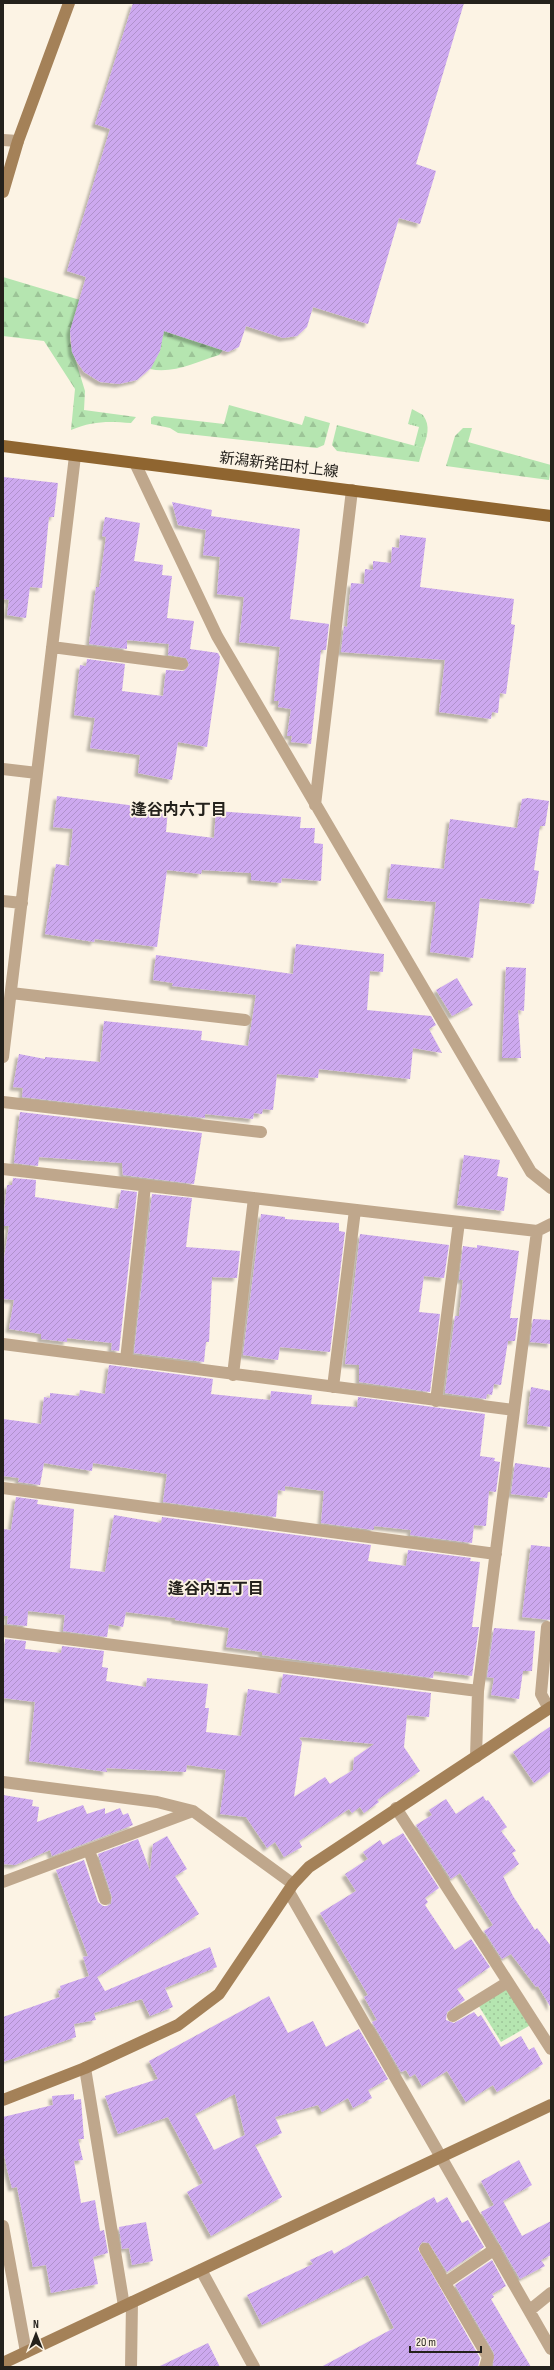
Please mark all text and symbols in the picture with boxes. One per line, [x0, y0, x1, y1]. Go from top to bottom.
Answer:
street label: 新潟新発田村上線 [218, 448, 340, 482]
district label: 逢谷内六丁目 [131, 801, 227, 820]
district label: 逢谷内五丁目 [168, 1580, 264, 1599]
north arrow [16, 2314, 56, 2354]
text: N [33, 2318, 39, 2331]
scale bar [410, 2328, 481, 2354]
text: 20 m [416, 2335, 436, 2350]

